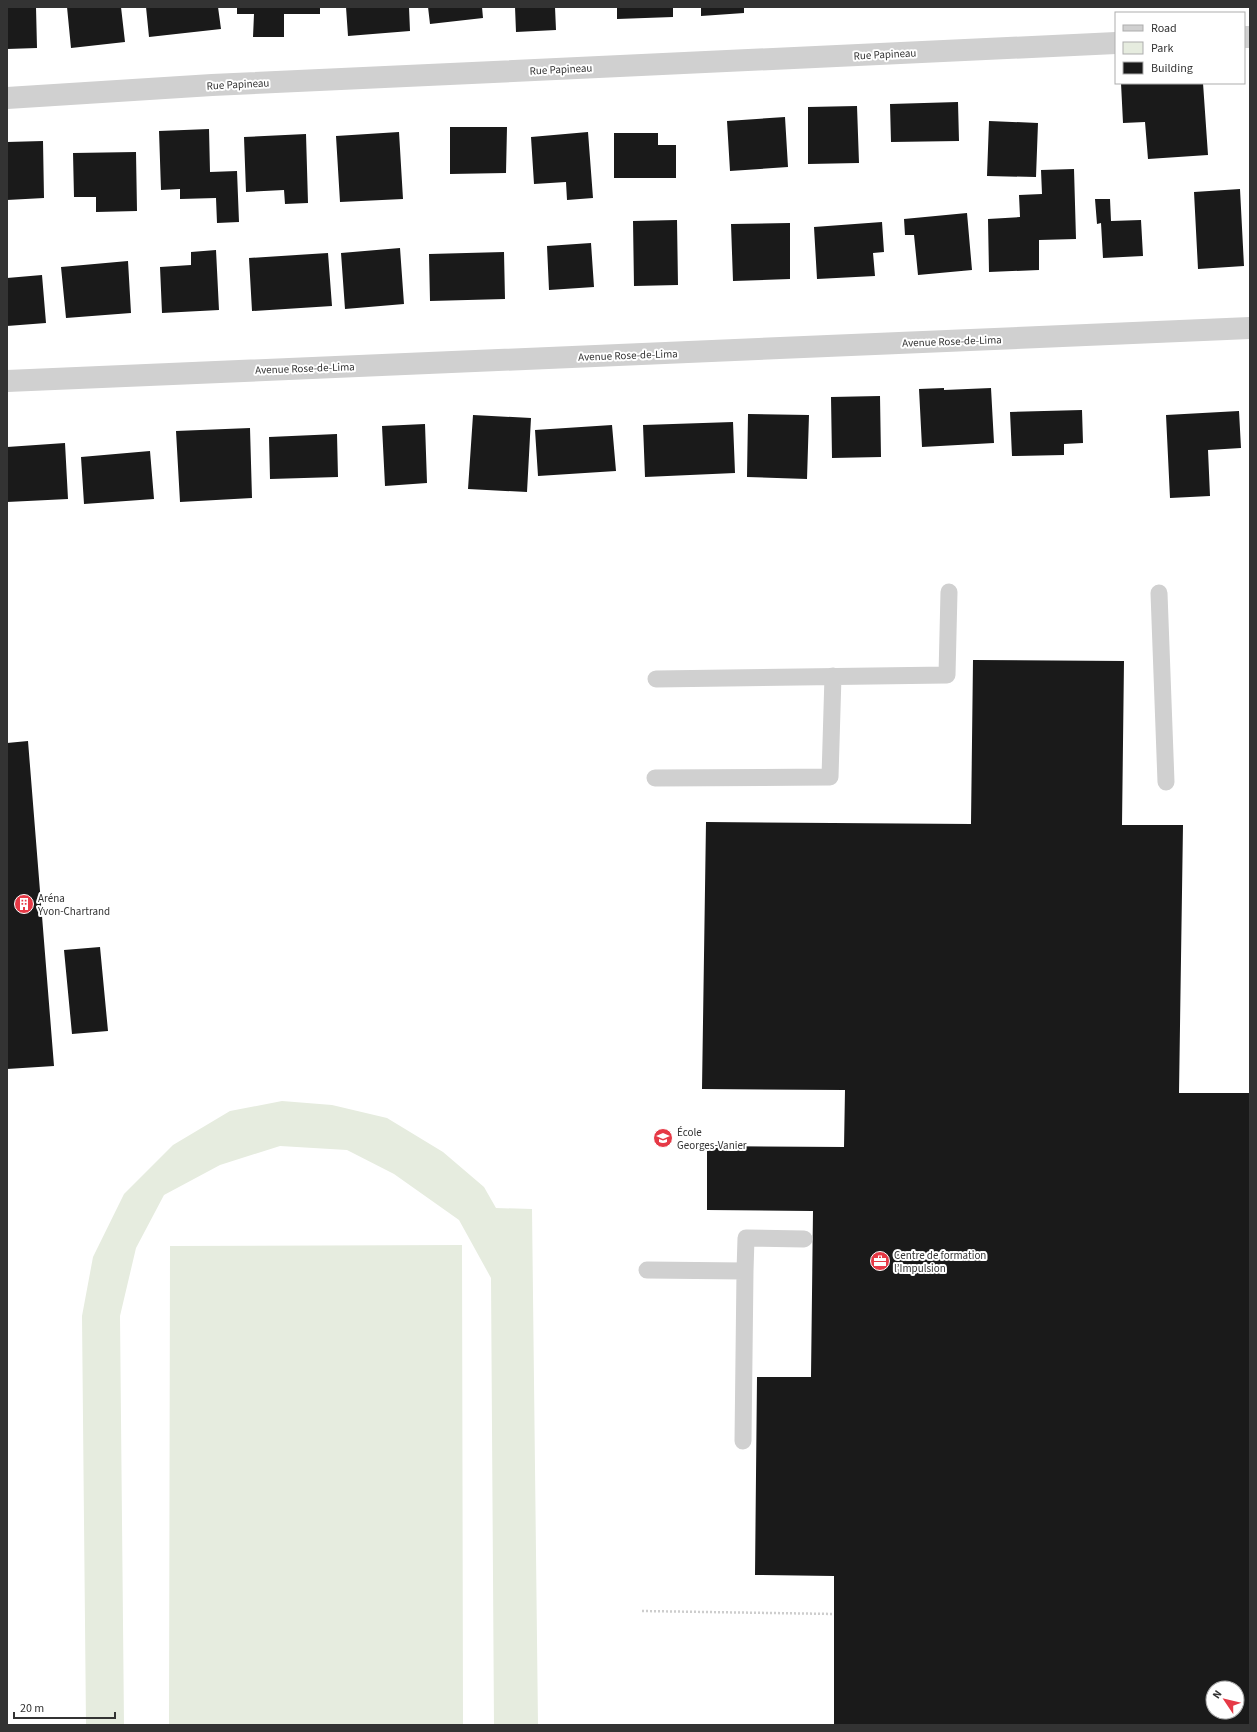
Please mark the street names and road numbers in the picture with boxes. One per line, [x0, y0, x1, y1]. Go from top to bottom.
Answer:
street label: Rue Papineau [853, 45, 917, 64]
street label: Rue Papineau [529, 60, 593, 79]
street label: Rue Papineau [206, 75, 270, 94]
street label: Avenue Rose-de-Lima [902, 332, 1002, 351]
street label: Avenue Rose-de-Lima [578, 346, 678, 365]
street label: Avenue Rose-de-Lima [255, 359, 355, 378]

